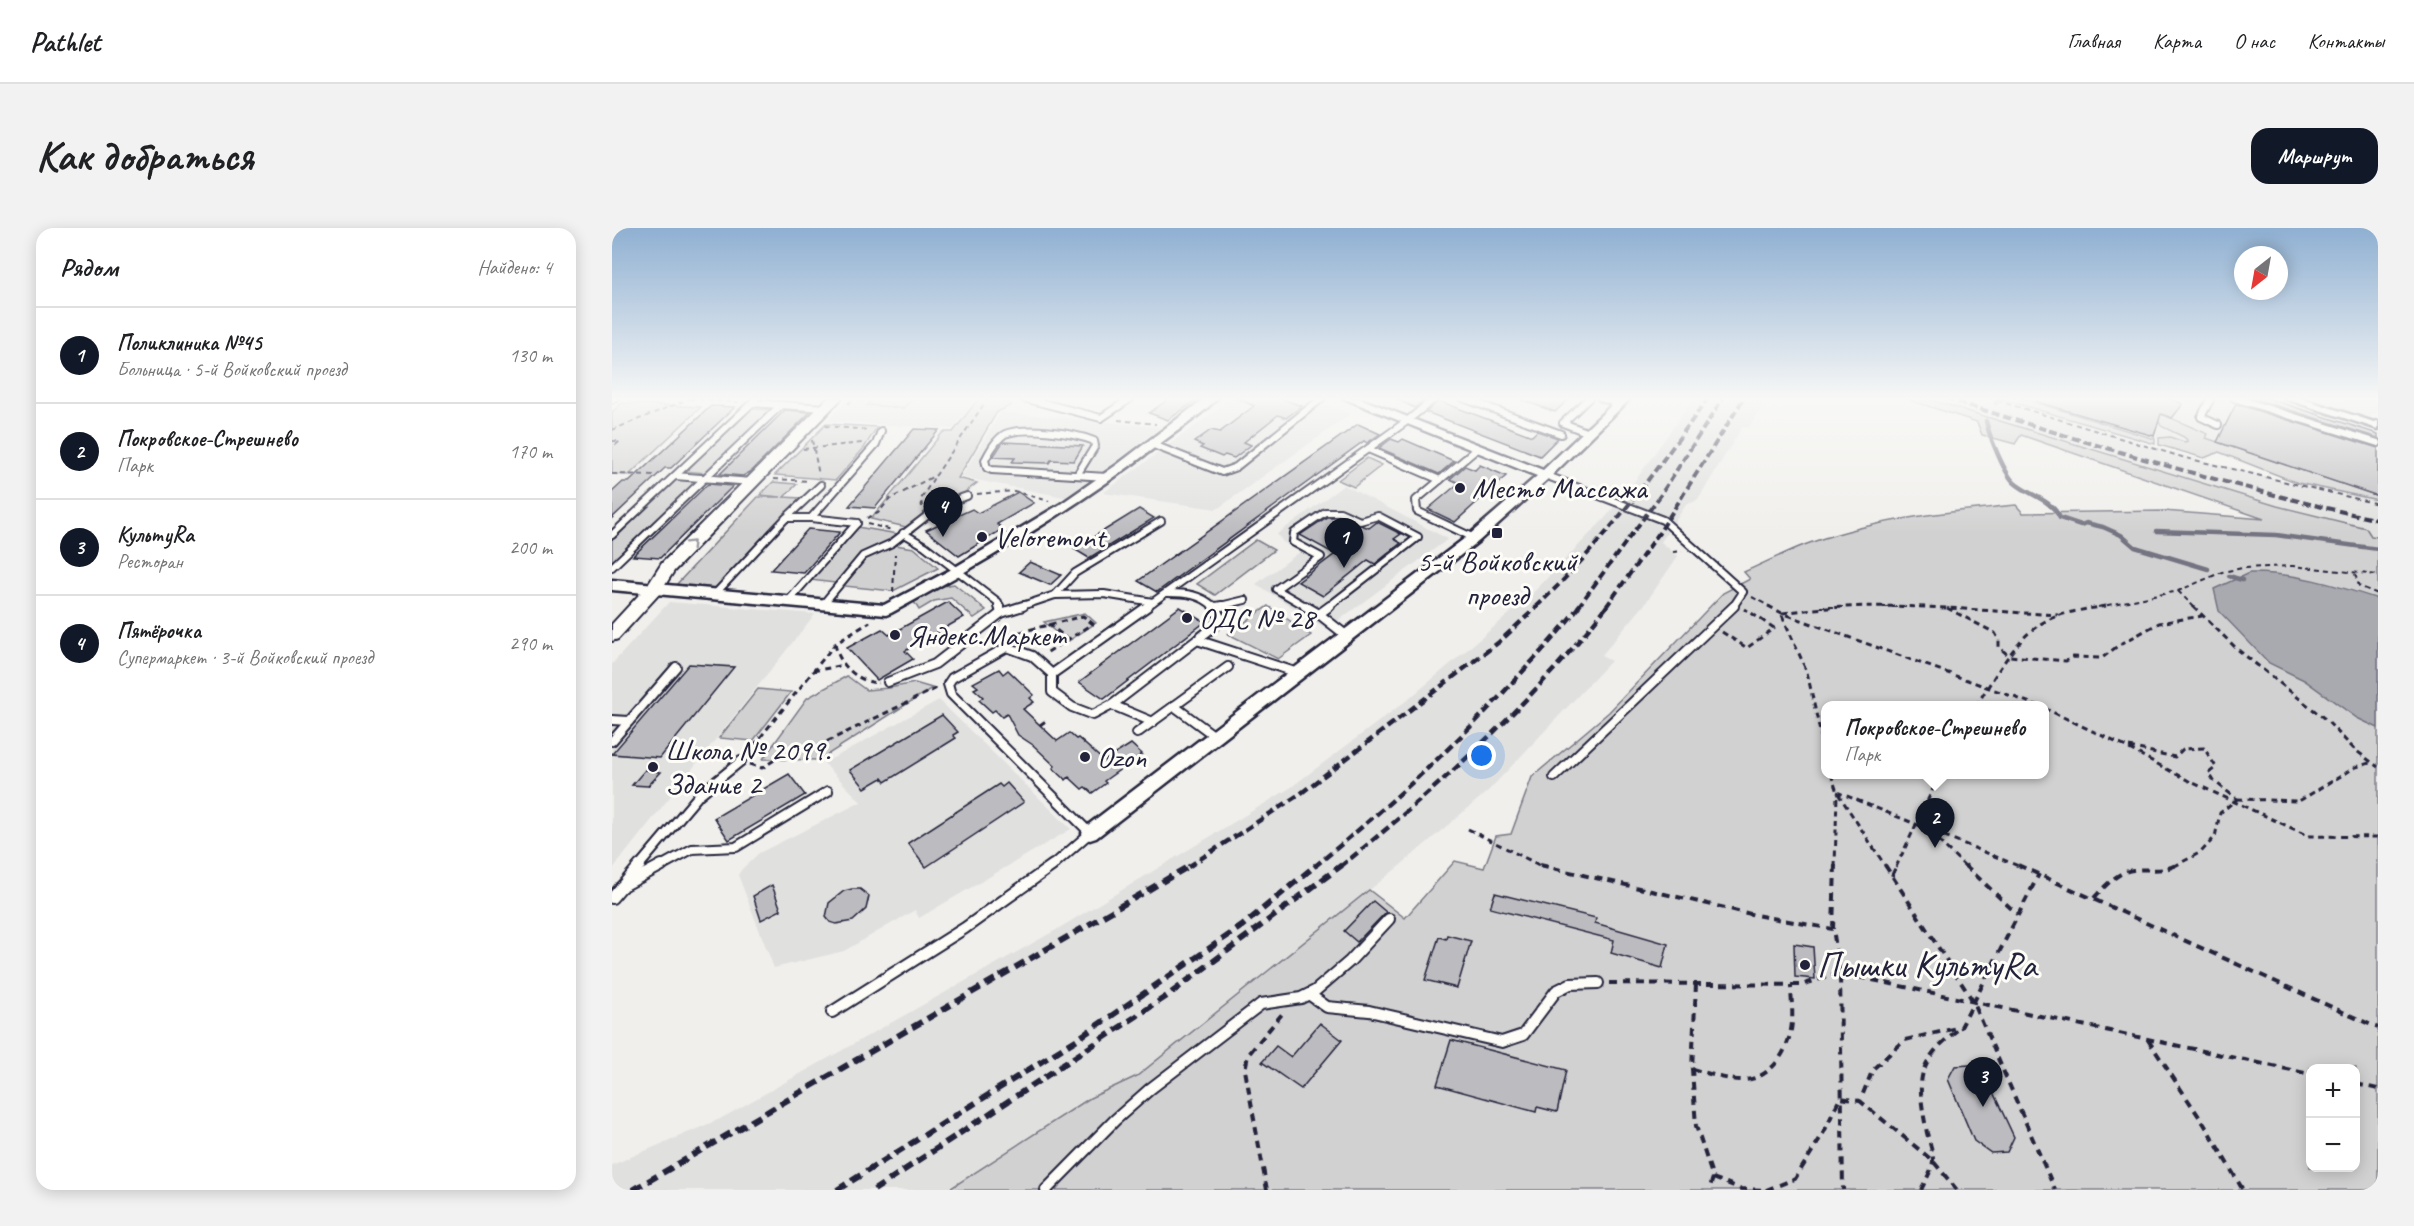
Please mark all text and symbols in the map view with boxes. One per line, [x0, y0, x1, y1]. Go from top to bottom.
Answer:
text: Pathlet [30, 24, 100, 59]
text: Главная [2067, 28, 2120, 54]
text: Карта [2153, 28, 2201, 54]
text: О нас [2234, 28, 2275, 54]
text: Контакты [2308, 28, 2384, 54]
button: Маршрут [2251, 128, 2378, 184]
text: Как добраться [36, 130, 253, 183]
north arrow [2234, 246, 2288, 300]
text: Рядом [60, 251, 118, 284]
text: Найдено: 4 [477, 255, 552, 280]
text: Поликлиника №45 [117, 329, 261, 357]
text: 1 [75, 343, 84, 368]
text: 130 m [509, 343, 552, 368]
text: Больница · 5-й Войковский проезд [117, 357, 347, 382]
text: Покровское-Стрешнево [117, 425, 298, 453]
text: 2 [75, 439, 84, 464]
text: 170 m [509, 439, 552, 464]
text: Парк [117, 453, 153, 478]
place label: Место Массажа [1472, 469, 1648, 507]
marker: Место Массажа [1453, 481, 1467, 495]
pin: 4 [924, 488, 962, 537]
place label: Veloremont [994, 518, 1108, 556]
pin: 1 [1324, 518, 1364, 568]
text: КультуRа [117, 521, 194, 549]
marker: 5-й Войковский проезд [1490, 526, 1504, 540]
marker: Veloremont [975, 530, 989, 544]
text: 3 [75, 535, 84, 560]
text: 200 m [509, 535, 552, 560]
one-way arrow [684, 541, 695, 552]
place label: 5-й Войковский проезд [1417, 542, 1579, 614]
text: Ресторан [117, 549, 183, 574]
place label: ОДС № 28 [1199, 599, 1317, 637]
marker: ОДС № 28 [1180, 611, 1194, 625]
place label: Яндекс.Маркет [907, 616, 1067, 654]
text: Пятёрочка [117, 617, 201, 645]
marker: Яндекс.Маркет [888, 628, 902, 642]
text: 4 [75, 631, 84, 656]
text: 290 m [509, 631, 552, 656]
text: Супермаркет · 3-й Войковский проезд [117, 645, 373, 670]
popup [1821, 701, 2049, 779]
text: Покровское-Стрешнево [1844, 714, 2026, 742]
place label: Школа № 2099. Здание 2 [665, 731, 830, 803]
place label: Ozon [1097, 738, 1147, 776]
your location [1467, 741, 1496, 770]
text: Парк [1844, 742, 1880, 767]
marker: Ozon [1078, 750, 1092, 764]
marker: Школа № 2099. Здание 2 [646, 760, 660, 774]
pin: 2 [1916, 798, 1954, 848]
place label: Пышки КультуRa [1817, 942, 2039, 988]
marker: Пышки КультуRa [1798, 958, 1812, 972]
pin: 3 [1964, 1058, 2002, 1107]
map controls [2306, 1064, 2360, 1172]
button: + [2306, 1064, 2360, 1118]
button: − [2306, 1118, 2360, 1172]

